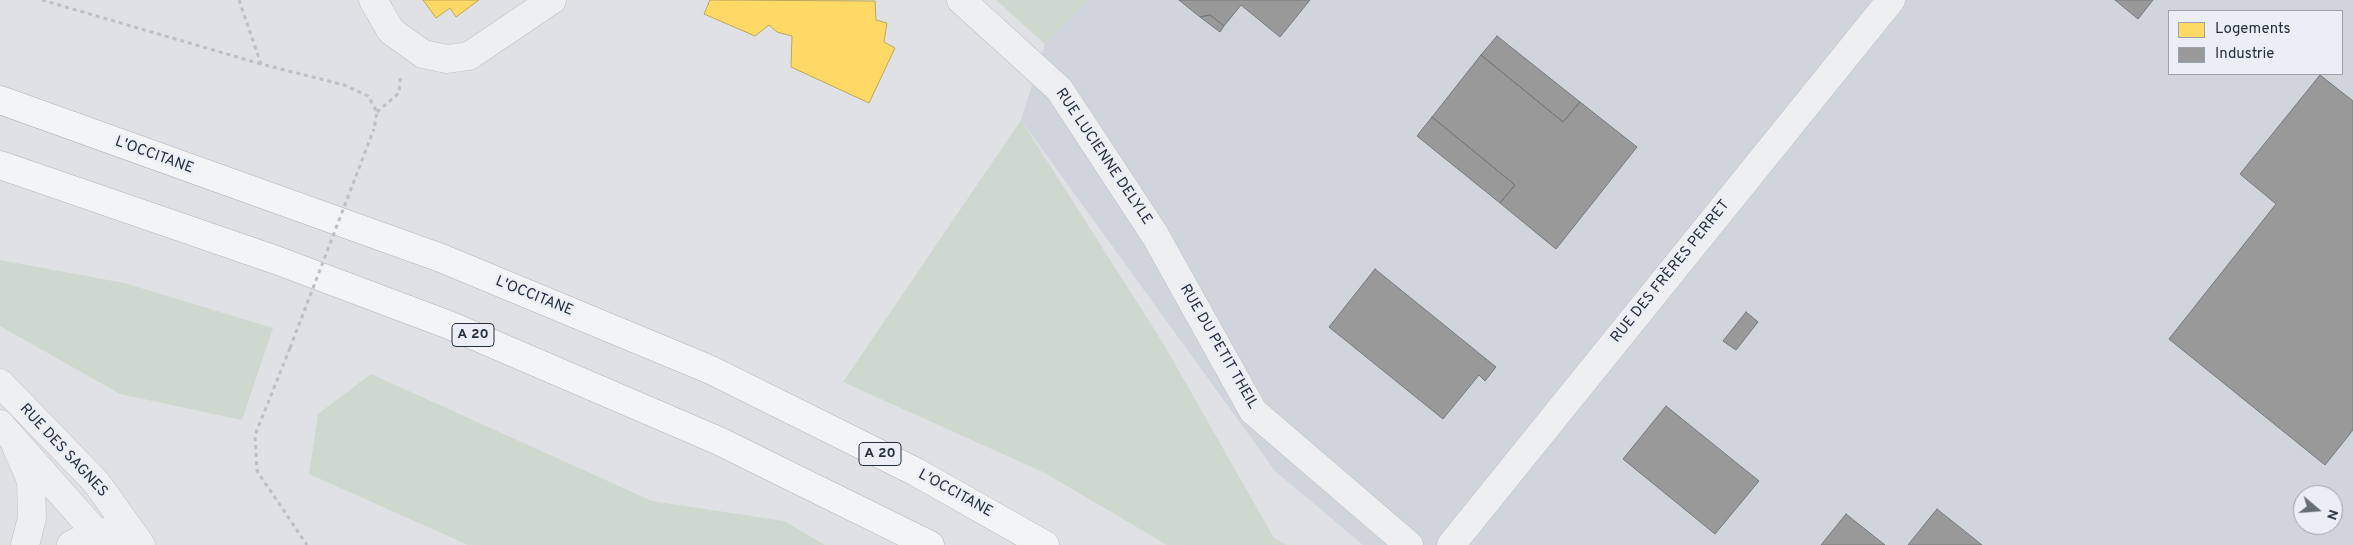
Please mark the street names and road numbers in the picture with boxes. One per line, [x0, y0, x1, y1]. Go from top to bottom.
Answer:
street label: RUE LUCIENNE DELYLE [1051, 86, 1155, 228]
street label: L'OCCITANE [112, 133, 196, 179]
street label: RUE DES FRÈRES PERRET [1608, 197, 1734, 347]
street label: L'OCCITANE [492, 273, 576, 321]
street label: RUE DU PETIT THEIL [1175, 281, 1261, 413]
road number: A 20 [452, 324, 494, 346]
street label: RUE DES SAGNES [15, 401, 111, 501]
road number: A 20 [859, 442, 901, 466]
street label: L'OCCITANE [915, 466, 995, 522]

